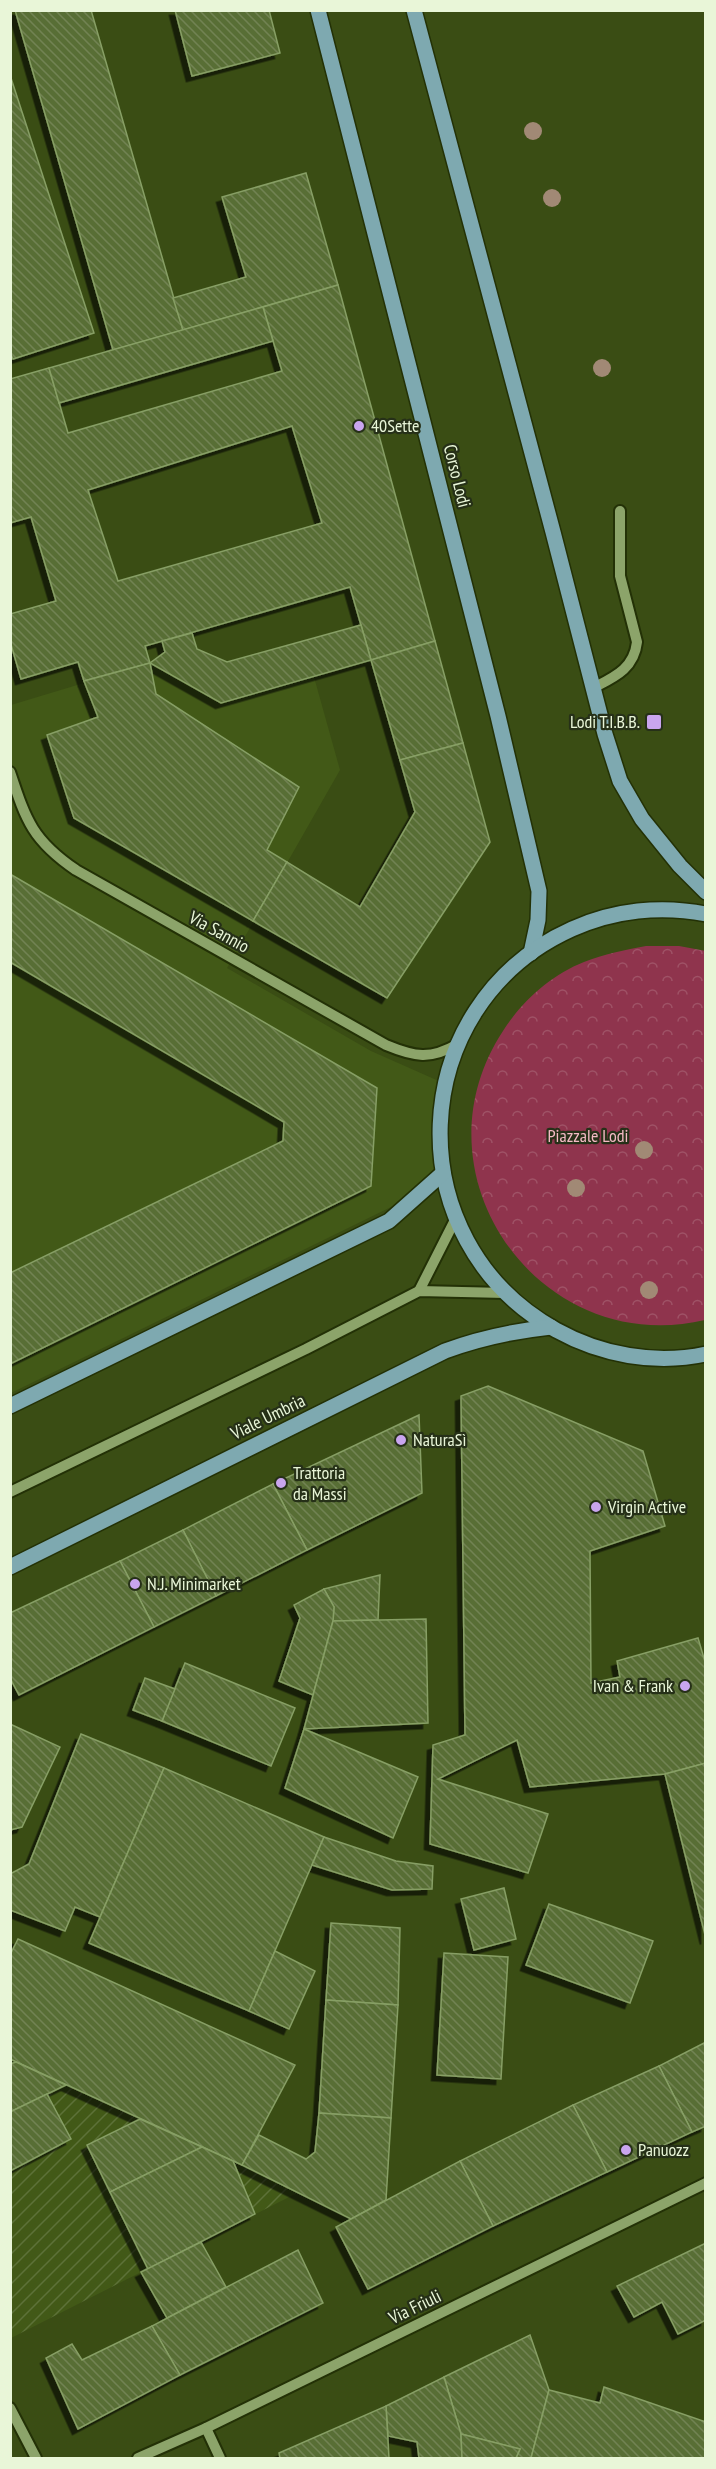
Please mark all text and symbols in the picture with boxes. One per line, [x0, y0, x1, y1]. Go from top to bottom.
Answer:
place label: 40Sette [371, 414, 420, 437]
marker: 40Sette [352, 419, 366, 433]
street label: Corso Lodi [439, 442, 476, 510]
place label: Lodi T.I.B.B. [570, 710, 640, 733]
marker: Lodi T.I.B.B. [645, 713, 663, 731]
street label: Via Sannio [184, 905, 254, 958]
park label: Piazzale Lodi [548, 1124, 628, 1147]
street label: Viale Umbria [226, 1389, 309, 1445]
place label: NaturaSì [413, 1428, 466, 1451]
marker: NaturaSì [394, 1433, 408, 1447]
place label: Trattoria da Massi [293, 1461, 347, 1505]
marker: Trattoria da Massi [274, 1476, 288, 1490]
place label: Virgin Active [607, 1495, 686, 1518]
marker: Virgin Active [589, 1500, 603, 1514]
place label: N.J. Minimarket [147, 1572, 241, 1595]
marker: N.J. Minimarket [128, 1577, 142, 1591]
place label: Ivan & Frank [593, 1674, 673, 1697]
marker: Ivan & Frank [678, 1679, 692, 1693]
place label: Panuozz [638, 2138, 689, 2161]
marker: Panuozz [619, 2143, 633, 2157]
street label: Via Friuli [384, 2284, 445, 2329]

